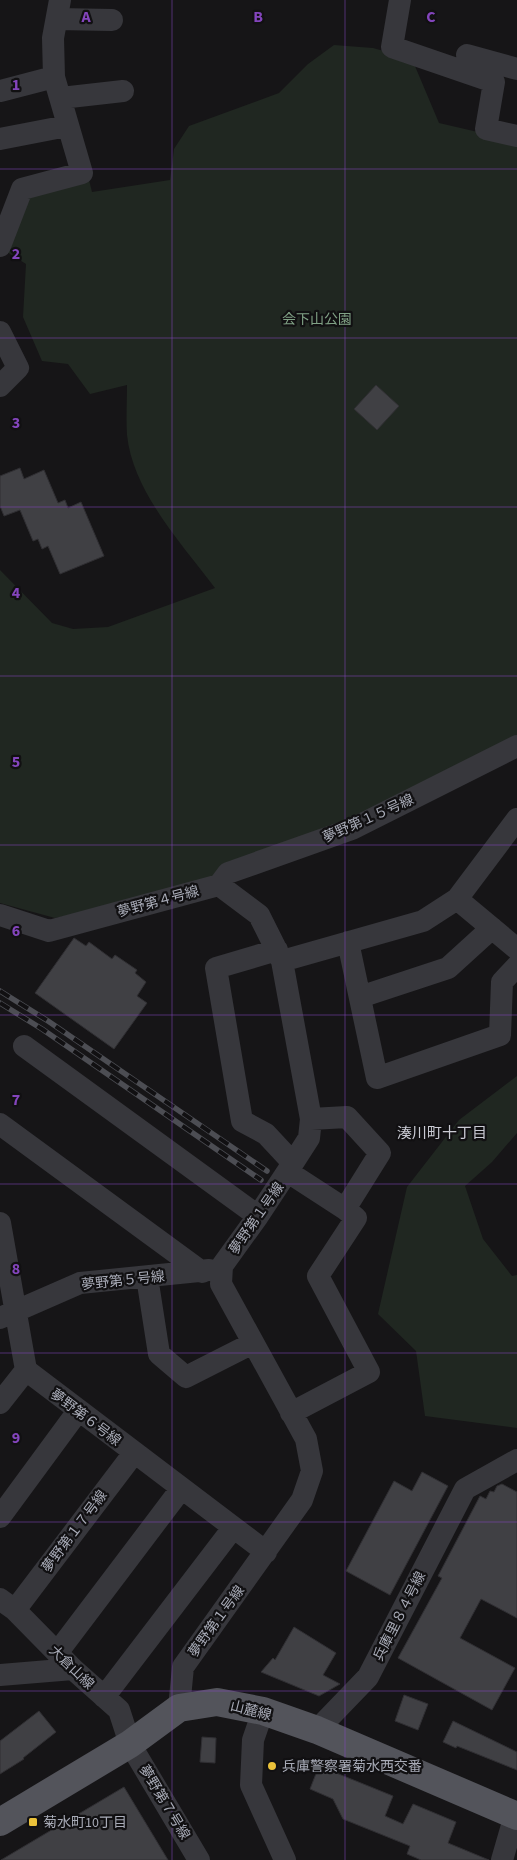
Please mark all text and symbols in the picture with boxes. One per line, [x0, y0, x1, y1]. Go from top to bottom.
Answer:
text: A [80, 6, 91, 28]
text: B [253, 6, 263, 28]
text: C [426, 6, 436, 28]
text: 1 [12, 74, 20, 96]
text: 2 [12, 243, 20, 265]
park label: 会下山公園 [282, 310, 352, 330]
text: 3 [12, 412, 20, 434]
text: 4 [12, 582, 21, 604]
text: 5 [12, 751, 20, 773]
street label: 夢野第１５号線 [320, 790, 417, 848]
street label: 夢野第４号線 [115, 881, 201, 922]
text: 6 [12, 920, 20, 942]
text: 7 [12, 1089, 20, 1111]
district label: 湊川町十丁目 [397, 1123, 487, 1144]
street label: 夢野第１号線 [225, 1178, 289, 1259]
text: 8 [12, 1258, 20, 1280]
street label: 夢野第５号線 [80, 1267, 166, 1295]
street label: 夢野第６号線 [46, 1385, 125, 1451]
text: 9 [12, 1427, 20, 1449]
street label: 夢野第１７号線 [37, 1486, 112, 1577]
street label: 兵庫里８４号線 [369, 1568, 431, 1665]
street label: 夢野第１号線 [184, 1582, 250, 1661]
street label: 大倉山線 [44, 1641, 98, 1694]
street label: 山麓線 [228, 1696, 274, 1726]
place label: 兵庫警察署菊水西交番 [282, 1757, 422, 1777]
marker: 兵庫警察署菊水西交番 [266, 1760, 278, 1772]
street label: 夢野第７号線 [134, 1761, 194, 1844]
place label: 菊水町10丁目 [43, 1813, 127, 1833]
marker: 菊水町10丁目 [27, 1816, 39, 1828]

